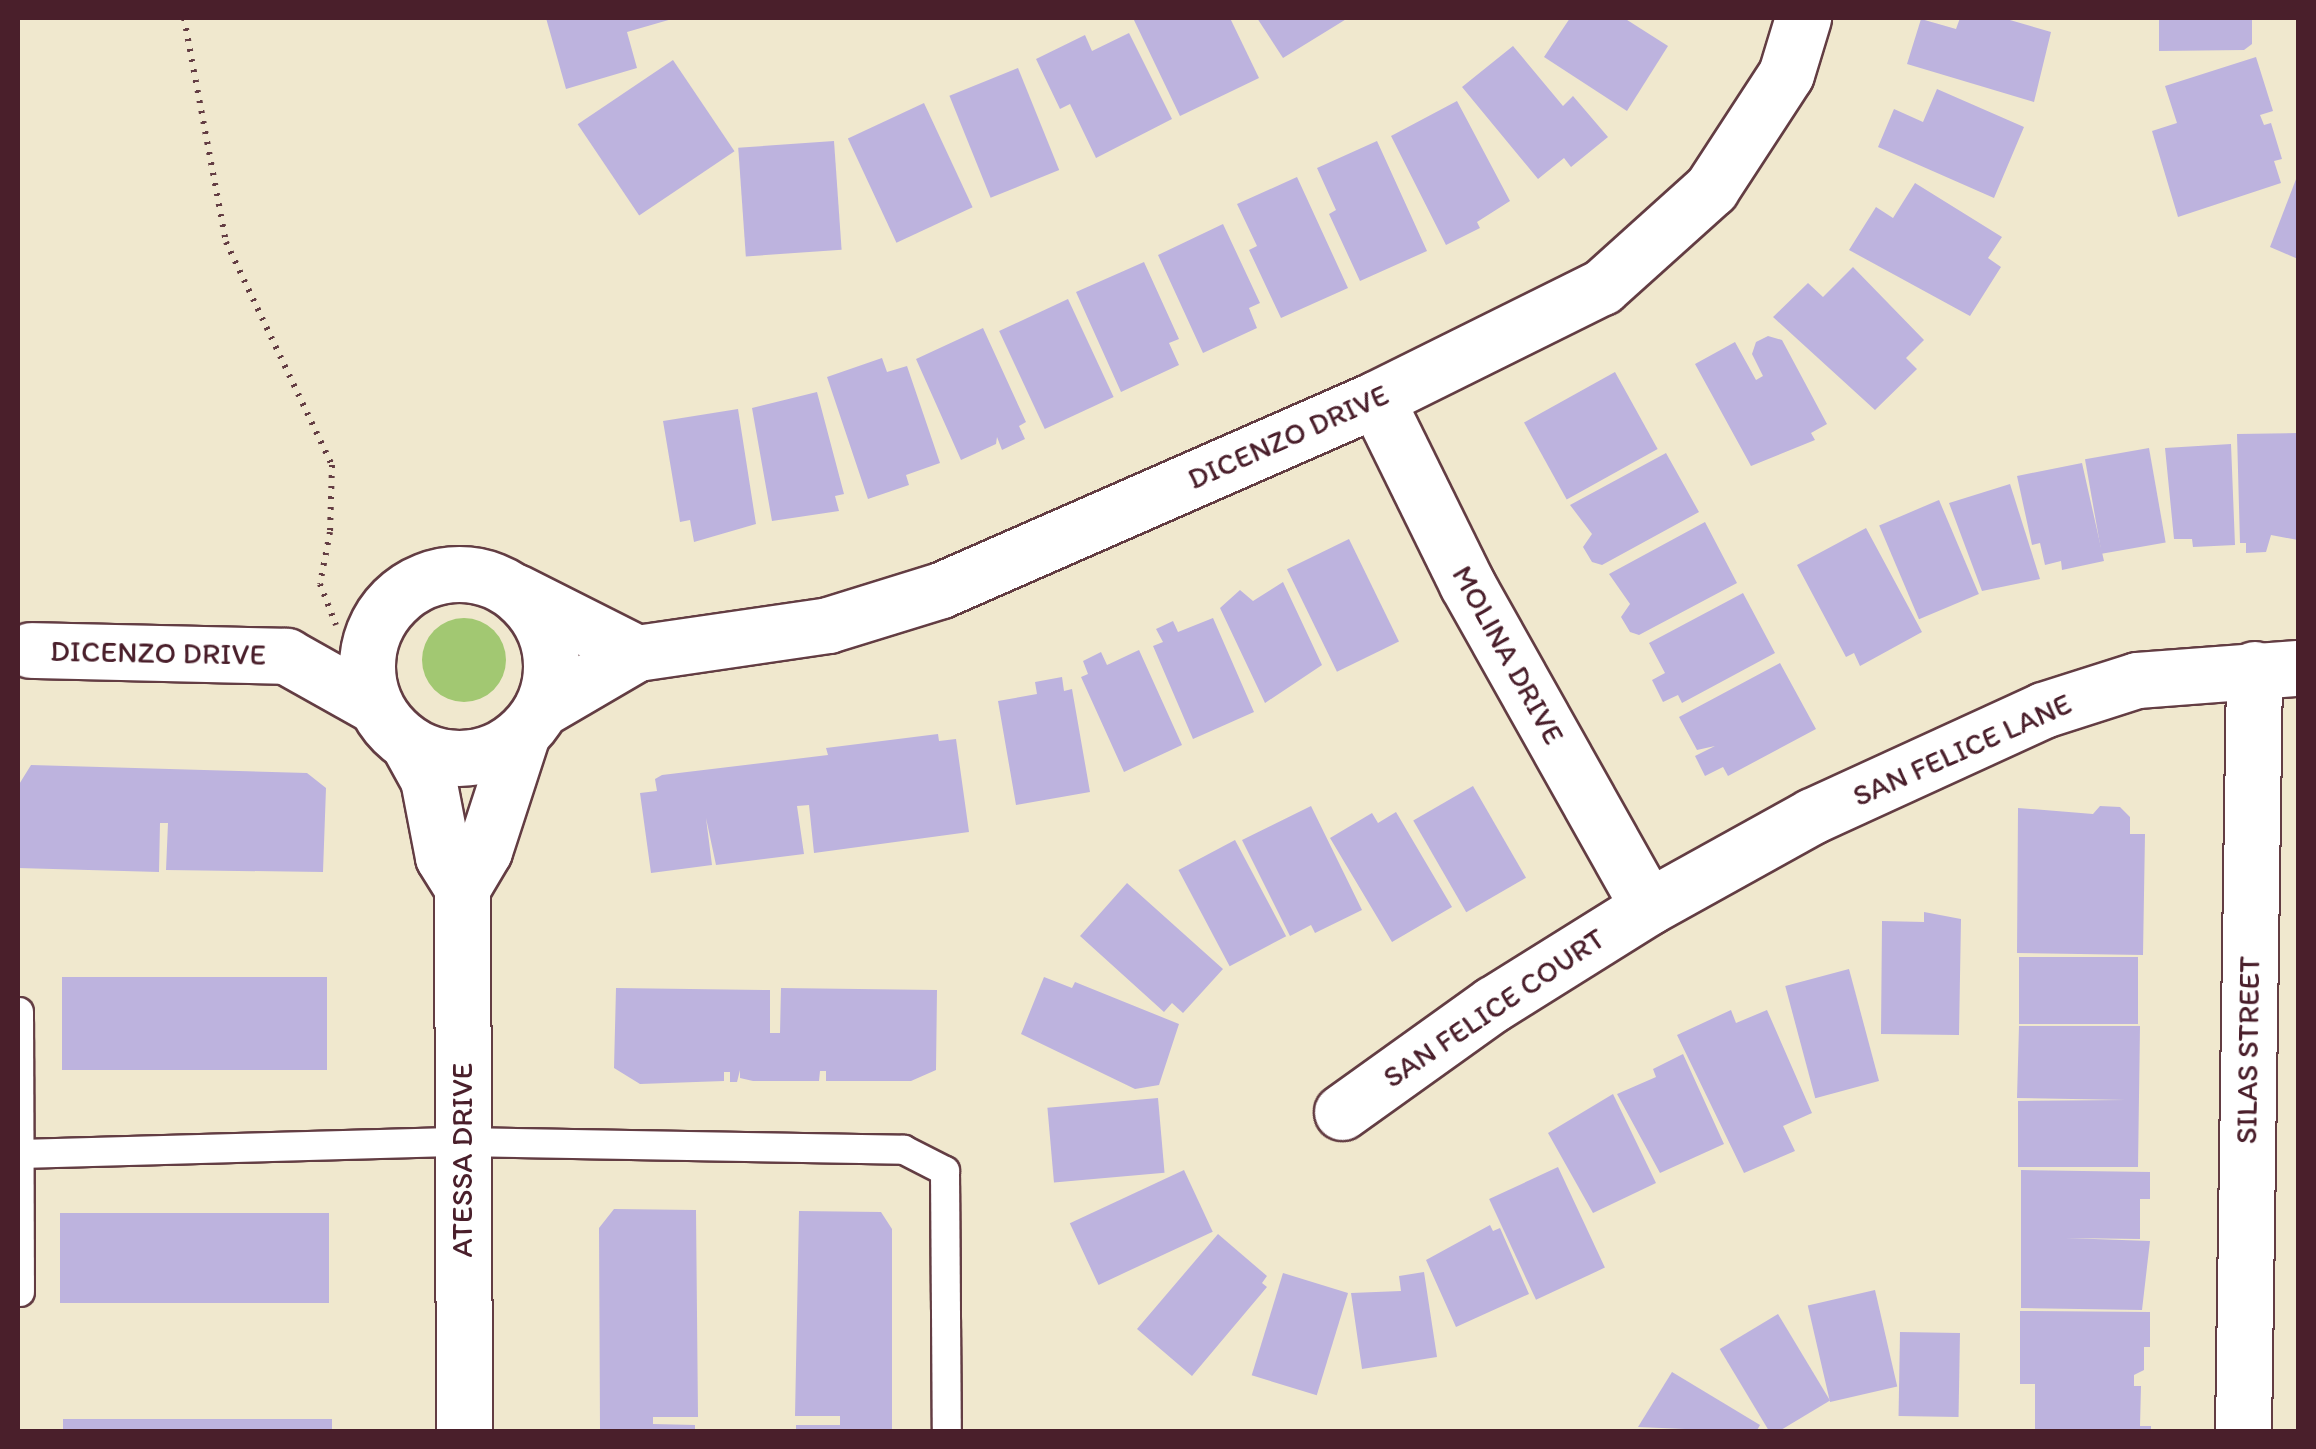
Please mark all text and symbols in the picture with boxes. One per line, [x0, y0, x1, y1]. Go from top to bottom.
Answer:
street label: DICENZO DRIVE [1182, 376, 1394, 498]
street label: MOLINA DRIVE [1444, 559, 1572, 751]
street label: DICENZO DRIVE [49, 633, 267, 673]
street label: SAN FELICE LANE [1849, 686, 2075, 814]
street label: SAN FELICE COURT [1377, 921, 1611, 1095]
street label: SILAS STREET [2228, 956, 2268, 1144]
street label: ATESSA DRIVE [444, 1063, 480, 1257]

